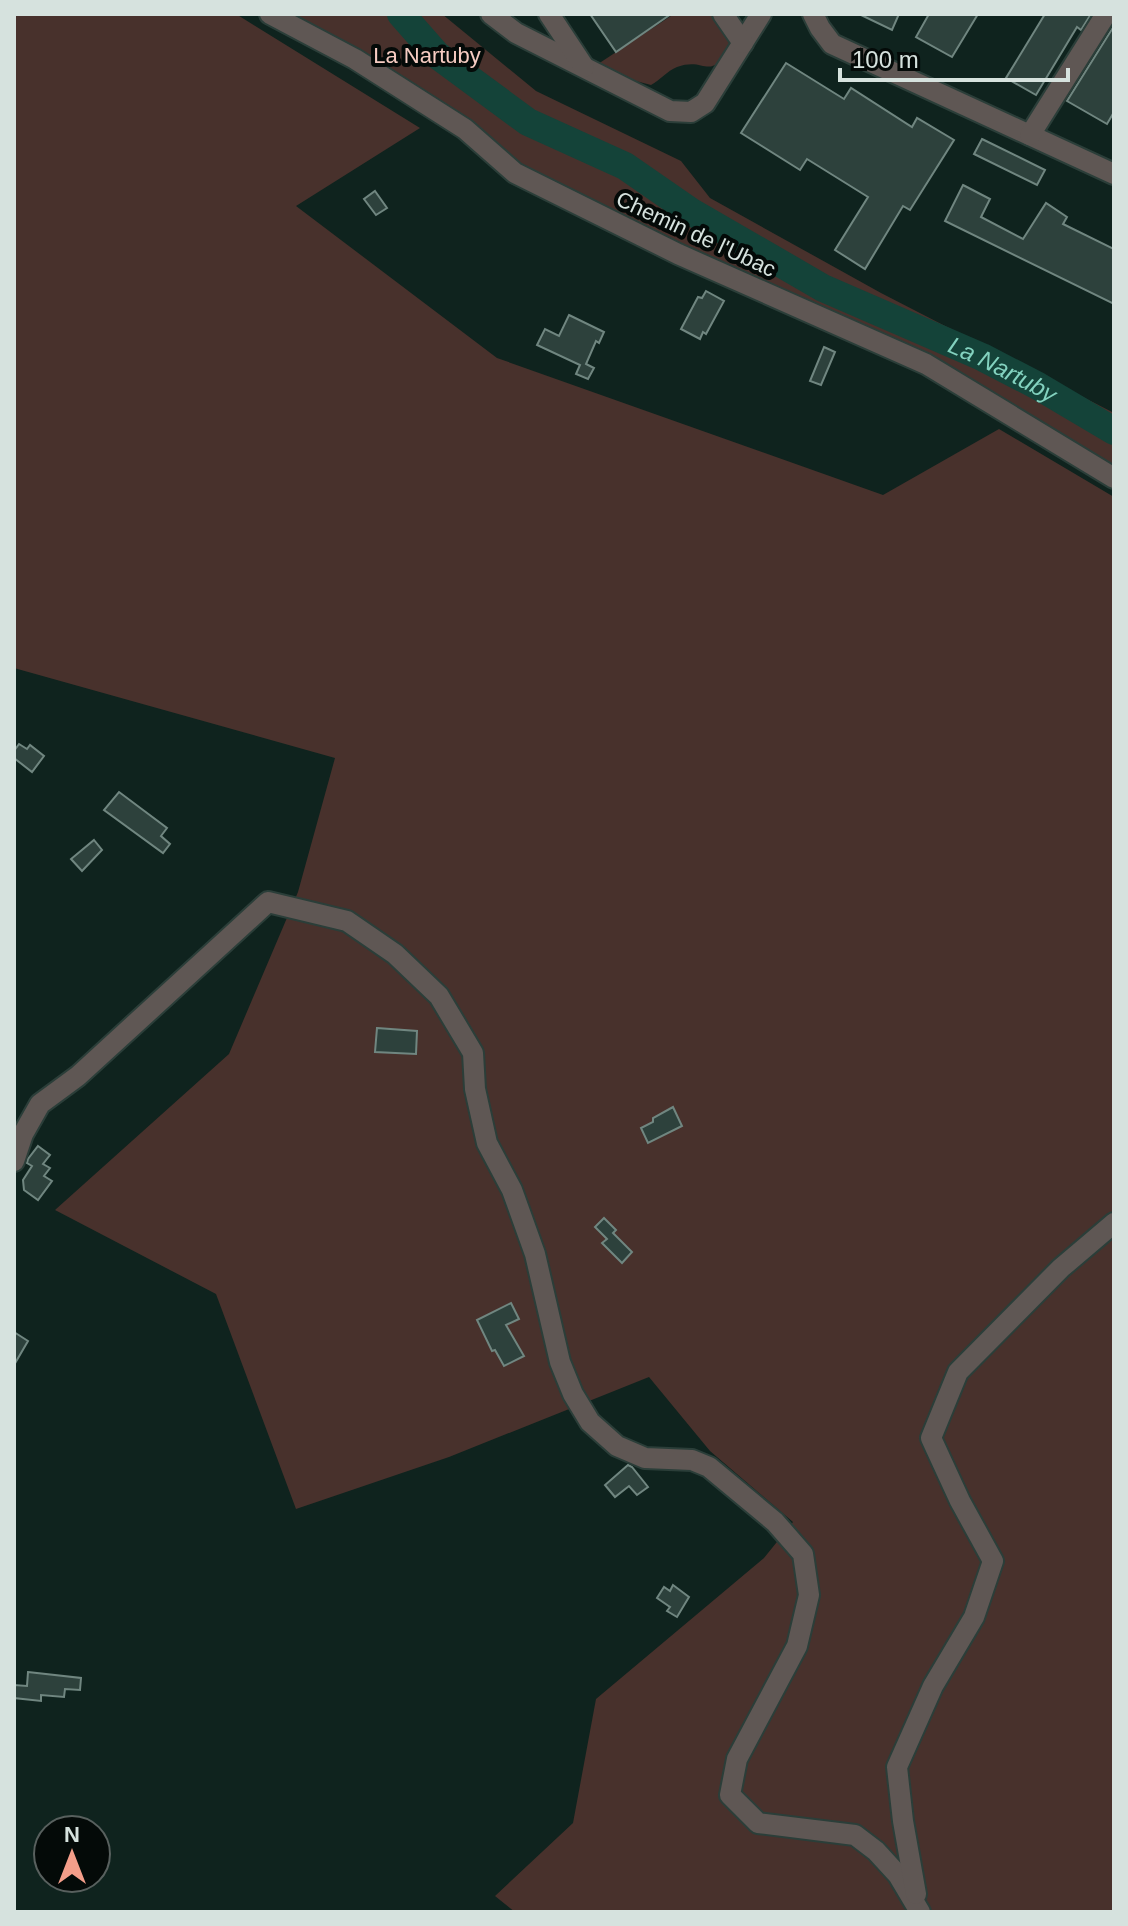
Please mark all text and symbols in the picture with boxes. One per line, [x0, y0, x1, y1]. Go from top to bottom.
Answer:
scale bar [840, 32, 1068, 82]
park label: La Nartuby [373, 43, 481, 68]
text: 100 m [852, 46, 919, 73]
street label: Chemin de l'Ubac [612, 186, 780, 282]
water label: La Nartuby [945, 331, 1063, 409]
north arrow [32, 1814, 112, 1894]
text: N [64, 1822, 80, 1847]

